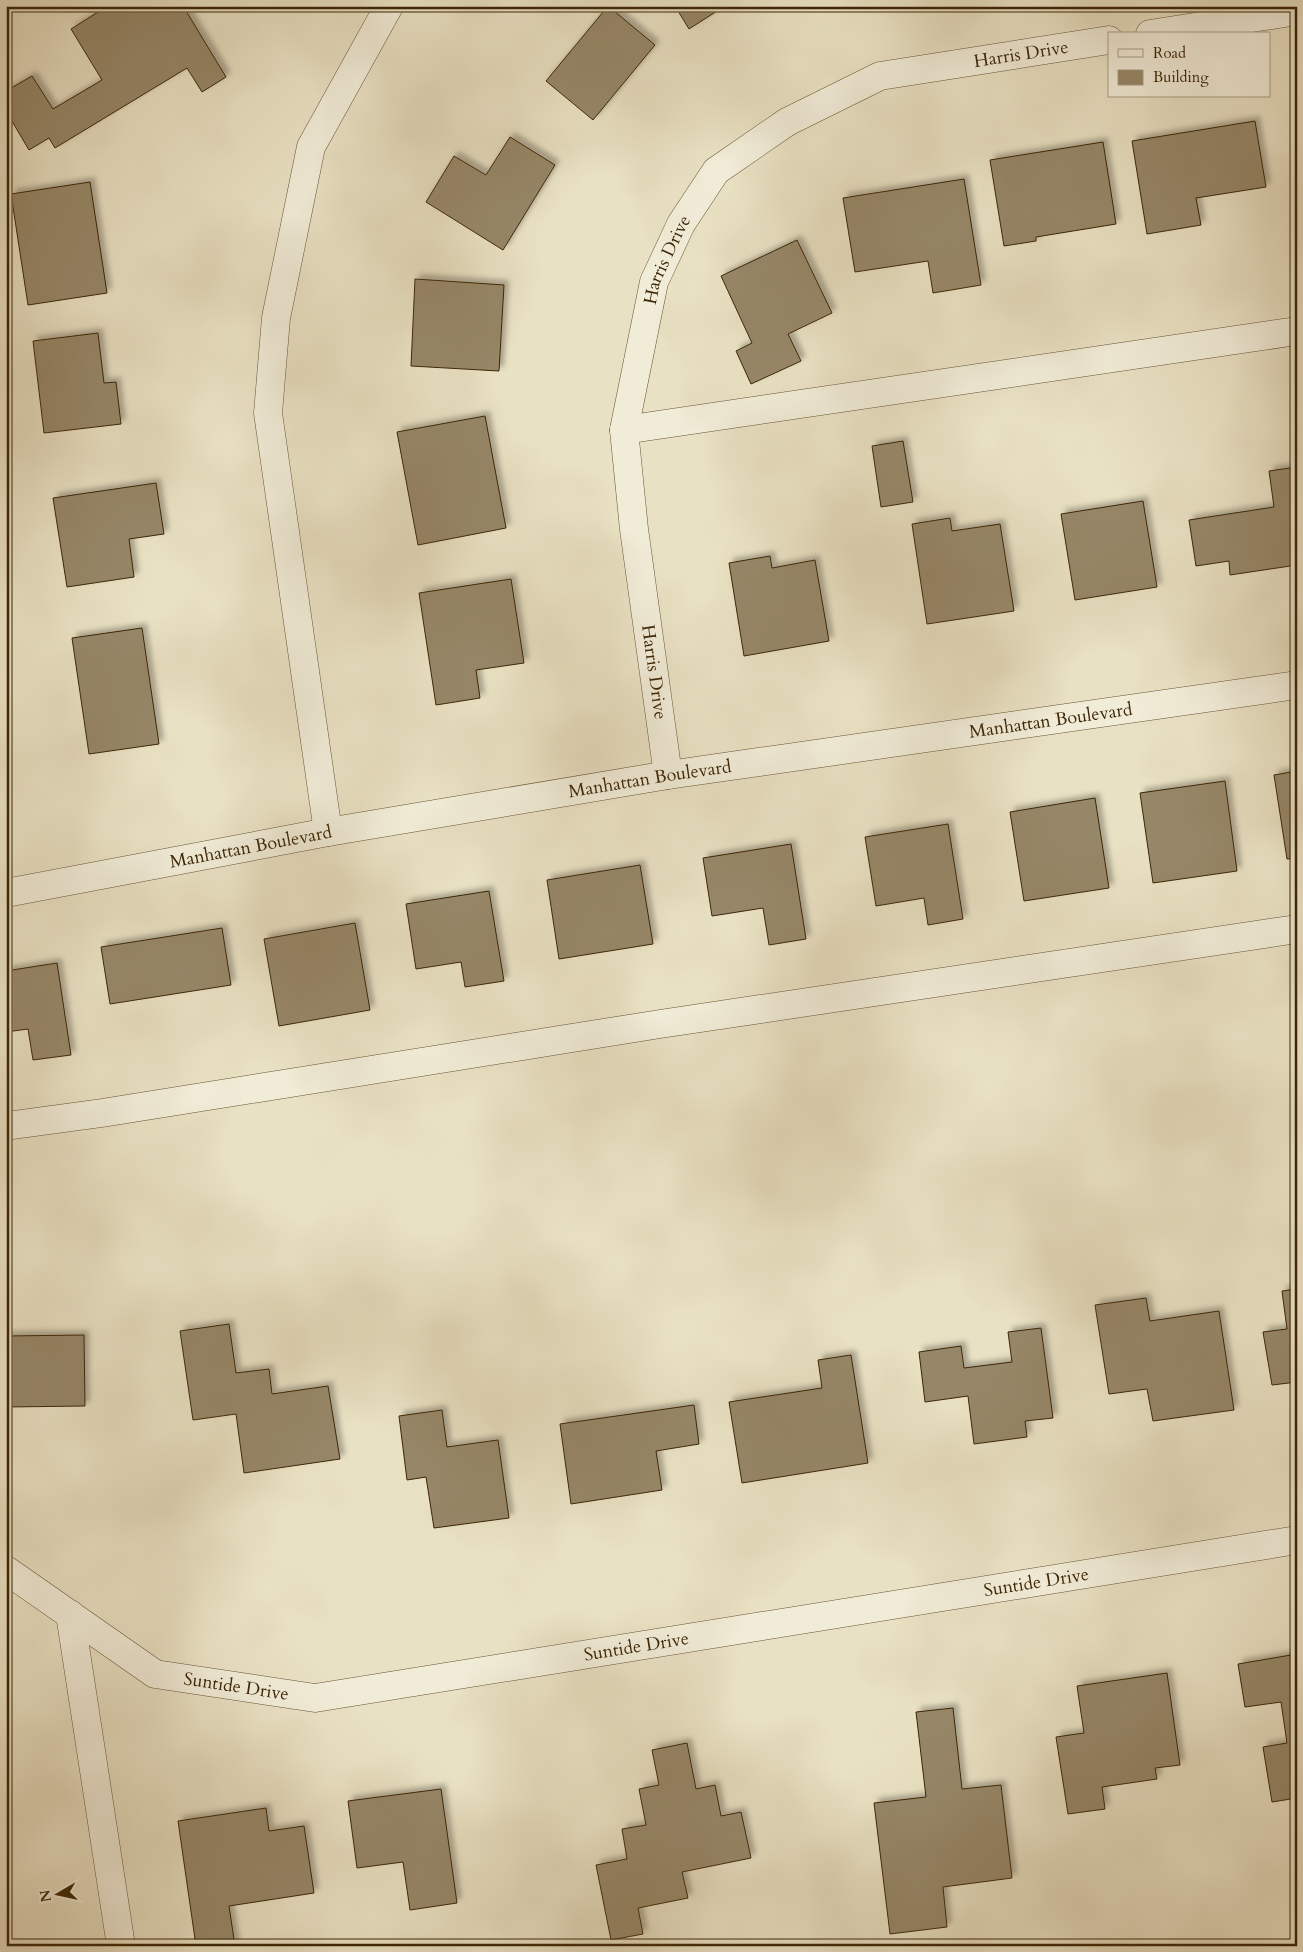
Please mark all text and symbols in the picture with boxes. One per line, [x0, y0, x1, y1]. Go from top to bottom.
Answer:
legend [1108, 32, 1270, 98]
street label: Harris Drive [972, 34, 1070, 74]
text: Road [1153, 43, 1186, 63]
text: Building [1153, 67, 1209, 87]
street label: Harris Drive [637, 210, 696, 307]
street label: Harris Drive [635, 623, 673, 721]
street label: Manhattan Boulevard [967, 696, 1134, 744]
street label: Manhattan Boulevard [567, 754, 733, 804]
street label: Manhattan Boulevard [167, 819, 334, 874]
street label: Suntide Drive [982, 1561, 1091, 1603]
street label: Suntide Drive [582, 1626, 691, 1667]
street label: Suntide Drive [182, 1666, 291, 1706]
north arrow [32, 1870, 82, 1920]
text: N [35, 1888, 56, 1903]

